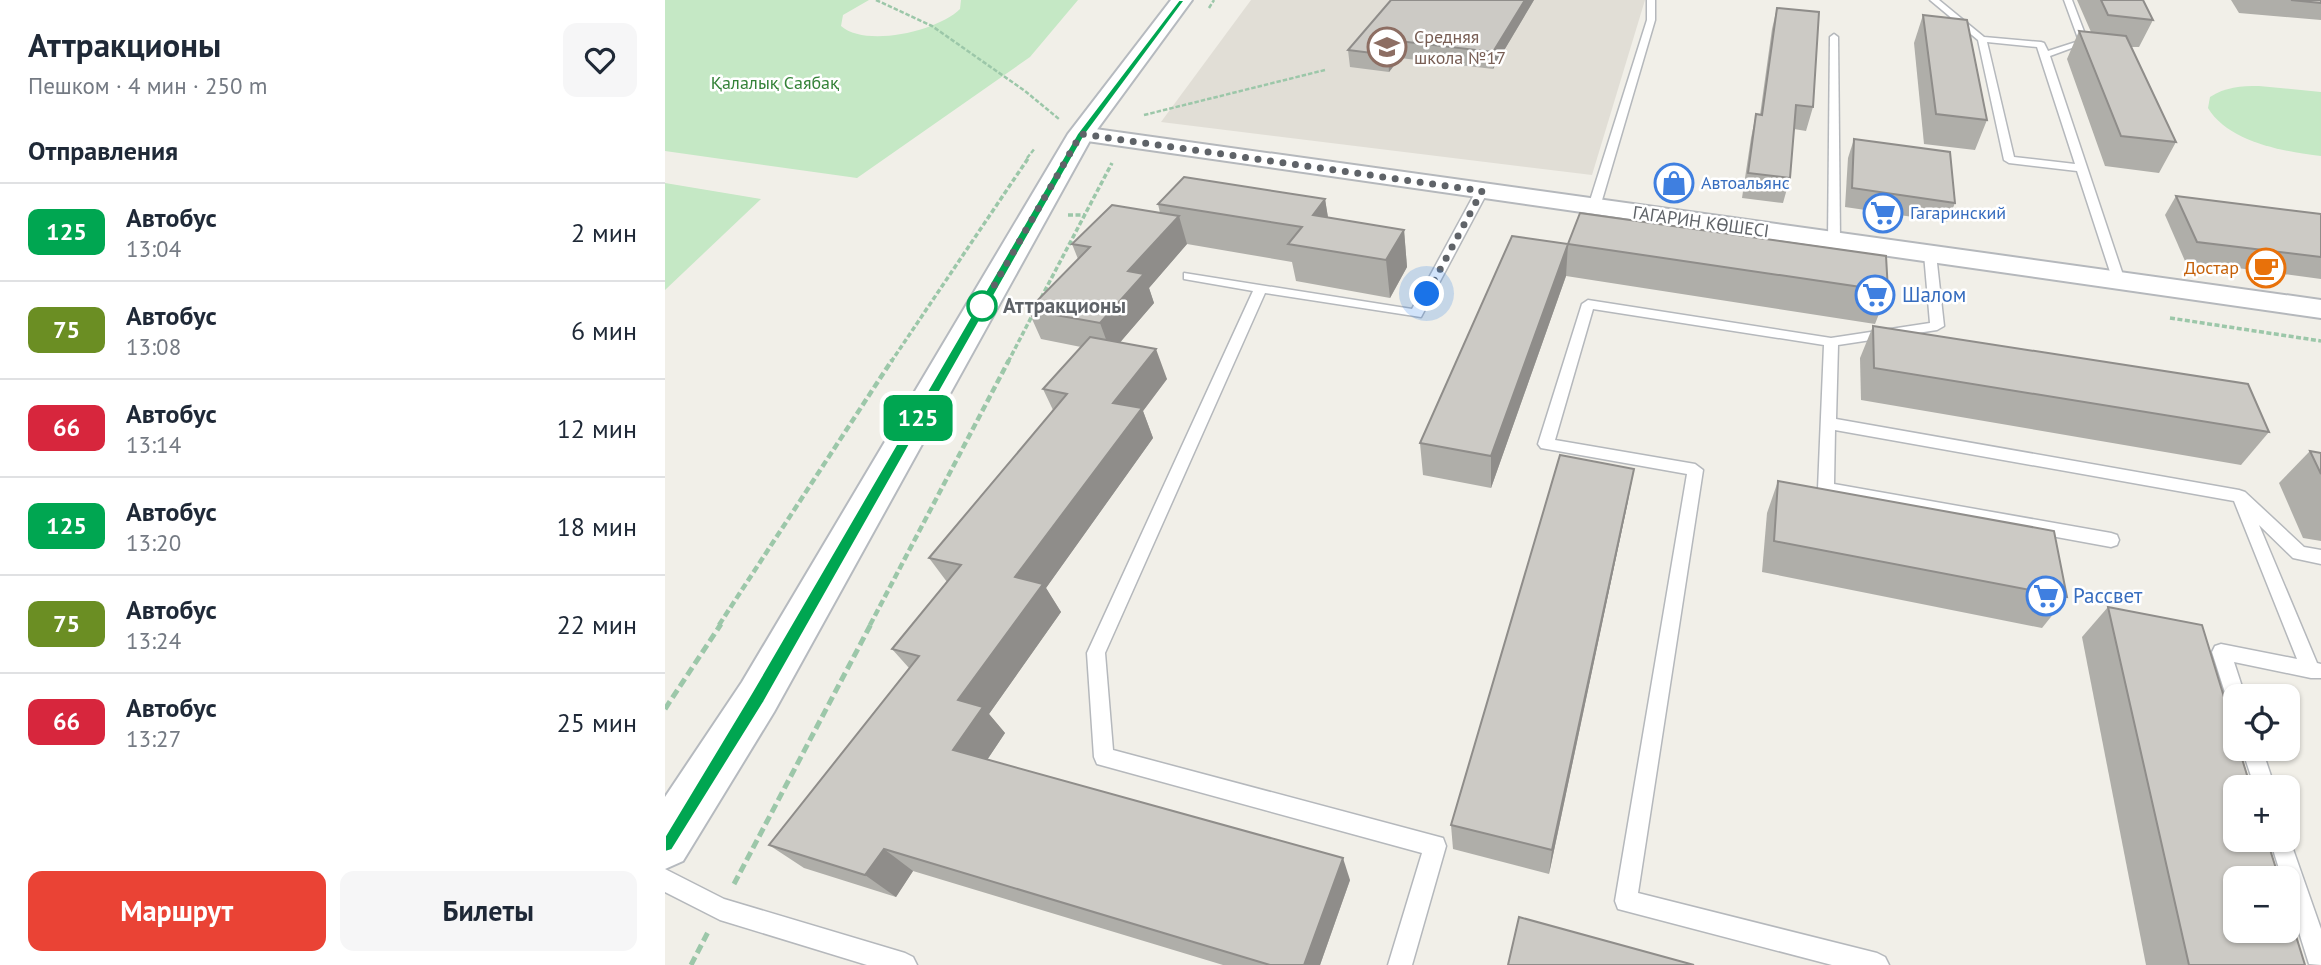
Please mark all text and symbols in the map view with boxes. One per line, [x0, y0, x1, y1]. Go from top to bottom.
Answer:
text: Аттракционы [28, 23, 221, 66]
button: heart [563, 23, 637, 97]
place label: Средняя школа №17 [1414, 25, 1506, 69]
school or university icon: Средняя школа №17 [1366, 26, 1408, 68]
text: Пешком · 4 мин · 250 m [28, 71, 267, 100]
park label: Қалалық Саябақ [711, 71, 839, 94]
text: Отправления [28, 134, 178, 167]
shop icon: Автоальянс [1653, 162, 1695, 204]
place label: Автоальянс [1701, 171, 1790, 194]
supermarket icon: Гагаринский [1862, 192, 1904, 234]
text: Автобус [126, 201, 217, 234]
street label: ГАГАРИН КӨШЕСІ [1631, 201, 1771, 242]
place label: Гагаринский [1910, 201, 2006, 224]
text: 125 [46, 216, 87, 247]
text: 2 мин [571, 216, 637, 249]
text: 13:04 [126, 234, 181, 263]
cafe icon: Достар [2245, 247, 2287, 289]
place label: Достар [2184, 256, 2239, 279]
supermarket icon: Шалом [1854, 274, 1896, 316]
your location [1409, 276, 1444, 311]
place label: Шалом [1902, 281, 1966, 308]
marker: Аттракционы [967, 291, 997, 321]
place label: Аттракционы [1003, 292, 1126, 319]
text: Автобус [126, 299, 217, 332]
text: 75 [53, 314, 80, 345]
text: 6 мин [571, 314, 637, 347]
text: 13:08 [126, 332, 181, 361]
line badge: 125 [878, 395, 958, 441]
text: Автобус [126, 397, 217, 430]
text: 125 [898, 402, 938, 433]
text: 66 [53, 412, 80, 443]
text: 12 мин [557, 412, 637, 445]
text: 13:14 [126, 430, 181, 459]
text: Автобус [126, 495, 217, 528]
text: 125 [46, 510, 87, 541]
text: 18 мин [557, 510, 637, 543]
text: 13:20 [126, 528, 181, 557]
supermarket icon: Рассвет [2025, 575, 2067, 617]
place label: Рассвет [2073, 582, 2143, 609]
text: Автобус [126, 593, 217, 626]
text: 75 [53, 608, 80, 639]
text: 22 мин [557, 608, 637, 641]
text: 13:24 [126, 626, 181, 655]
map controls [2223, 684, 2300, 943]
button: locate [2223, 684, 2300, 761]
text: Автобус [126, 691, 217, 724]
text: 66 [53, 706, 80, 737]
text: 25 мин [557, 706, 637, 739]
text: 13:27 [126, 724, 181, 753]
button: + [2223, 775, 2300, 852]
button: − [2223, 866, 2300, 943]
button: Маршрут [28, 871, 326, 951]
button: Билеты [340, 871, 637, 951]

